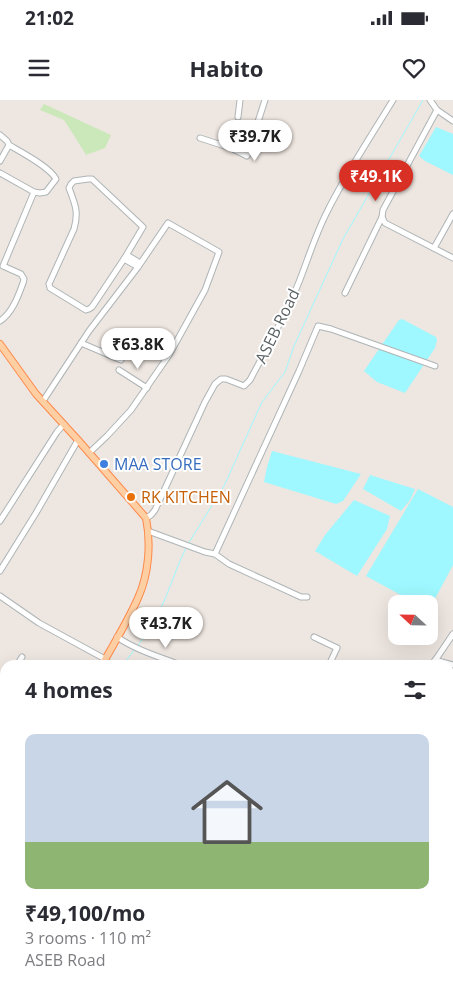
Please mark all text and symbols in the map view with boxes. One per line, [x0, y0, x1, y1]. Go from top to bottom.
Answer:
text: 21:02 [25, 5, 74, 31]
text: Habito [190, 53, 263, 83]
icon: menu [25, 54, 53, 82]
icon: heart [400, 54, 428, 82]
pin: ₹39.7K [214, 120, 296, 162]
text: ₹39.7K [229, 125, 281, 147]
pin: ₹49.1K [335, 159, 417, 202]
text: ₹49.1K [350, 165, 402, 187]
street label: ASEB Road [249, 285, 305, 367]
pin: ₹63.8K [97, 328, 179, 370]
text: ₹63.8K [112, 333, 164, 355]
place label: MAA STORE [114, 453, 202, 475]
marker: MAA STORE [98, 458, 110, 470]
place label: RK KITCHEN [141, 486, 231, 508]
marker: RK KITCHEN [125, 491, 137, 503]
north arrow [388, 595, 438, 645]
map controls [388, 595, 438, 645]
pin: ₹43.7K [125, 606, 207, 649]
text: ₹43.7K [140, 612, 192, 634]
text: 4 homes [25, 676, 113, 704]
icon: filters [401, 676, 429, 704]
icon: home [182, 767, 272, 857]
text: ₹49,100/mo [25, 899, 145, 927]
text: 3 rooms · 110 m² [25, 927, 151, 949]
text: ASEB Road [25, 949, 105, 971]

